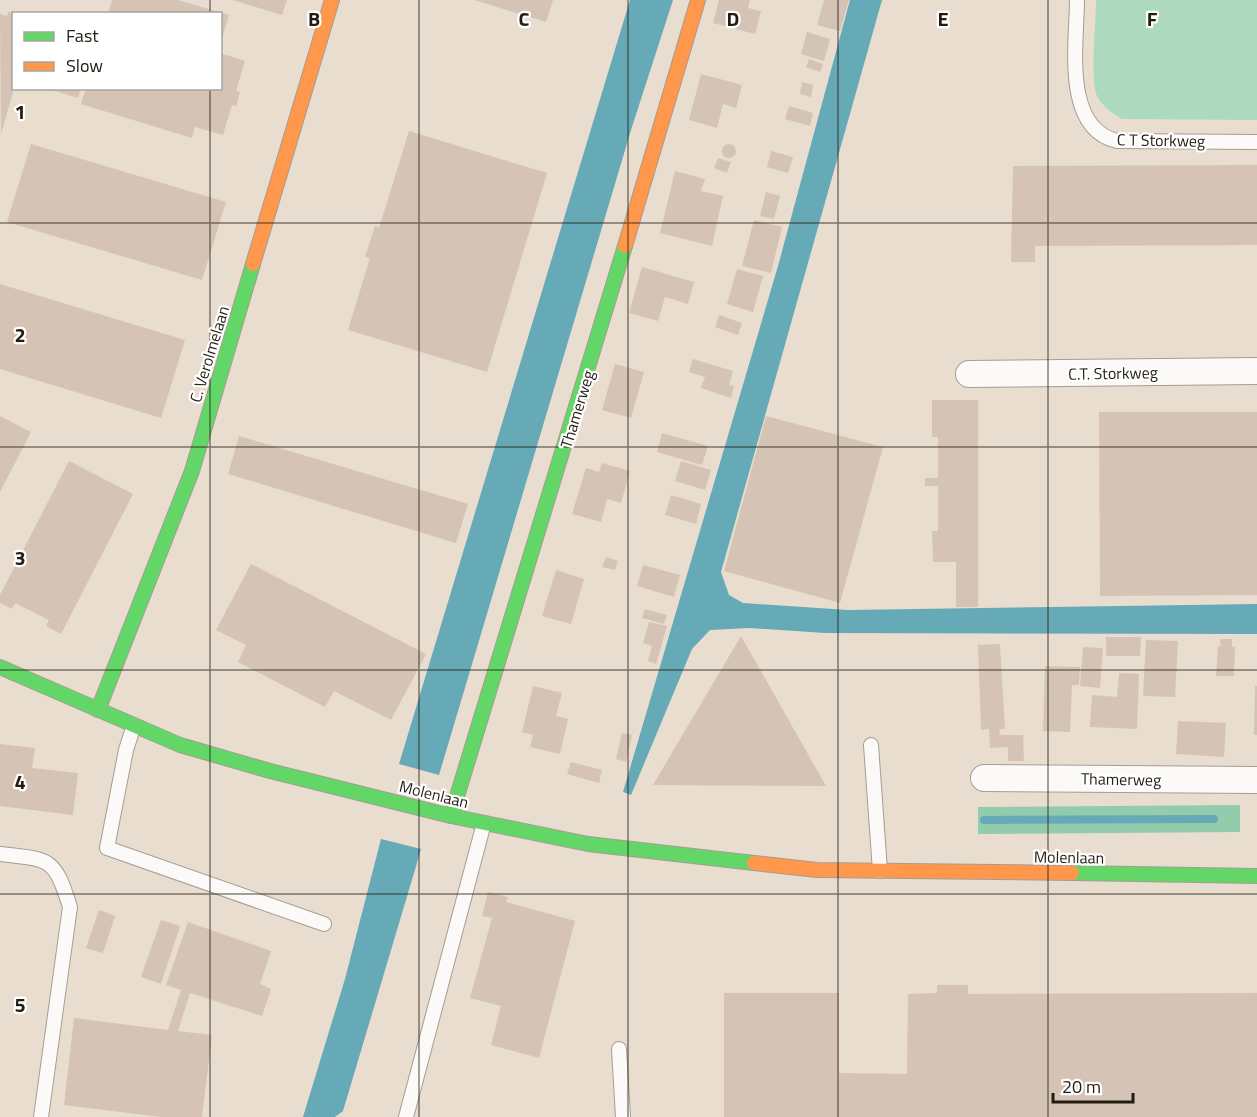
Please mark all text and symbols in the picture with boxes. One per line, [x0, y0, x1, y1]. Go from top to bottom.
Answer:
text: B [308, 3, 320, 34]
text: C [519, 3, 530, 34]
text: D [727, 3, 739, 34]
text: E [937, 3, 949, 34]
text: F [1147, 3, 1158, 34]
legend [12, 12, 222, 90]
text: Fast [66, 22, 99, 49]
text: Slow [66, 52, 103, 79]
text: 1 [14, 96, 26, 127]
street label: C T Storkweg [1117, 127, 1205, 153]
street label: C. Verolmelaan [183, 303, 235, 405]
text: 2 [14, 319, 26, 350]
street label: C.T. Storkweg [1068, 360, 1158, 386]
street label: Thamerweg [554, 367, 600, 451]
text: 3 [14, 542, 26, 573]
text: 4 [14, 766, 26, 797]
street label: Thamerweg [1081, 766, 1161, 792]
street label: Molenlaan [397, 774, 471, 814]
street label: Molenlaan [1034, 844, 1104, 870]
text: 5 [14, 989, 26, 1020]
scale bar [1053, 1066, 1132, 1104]
text: 20 m [1062, 1073, 1101, 1100]

